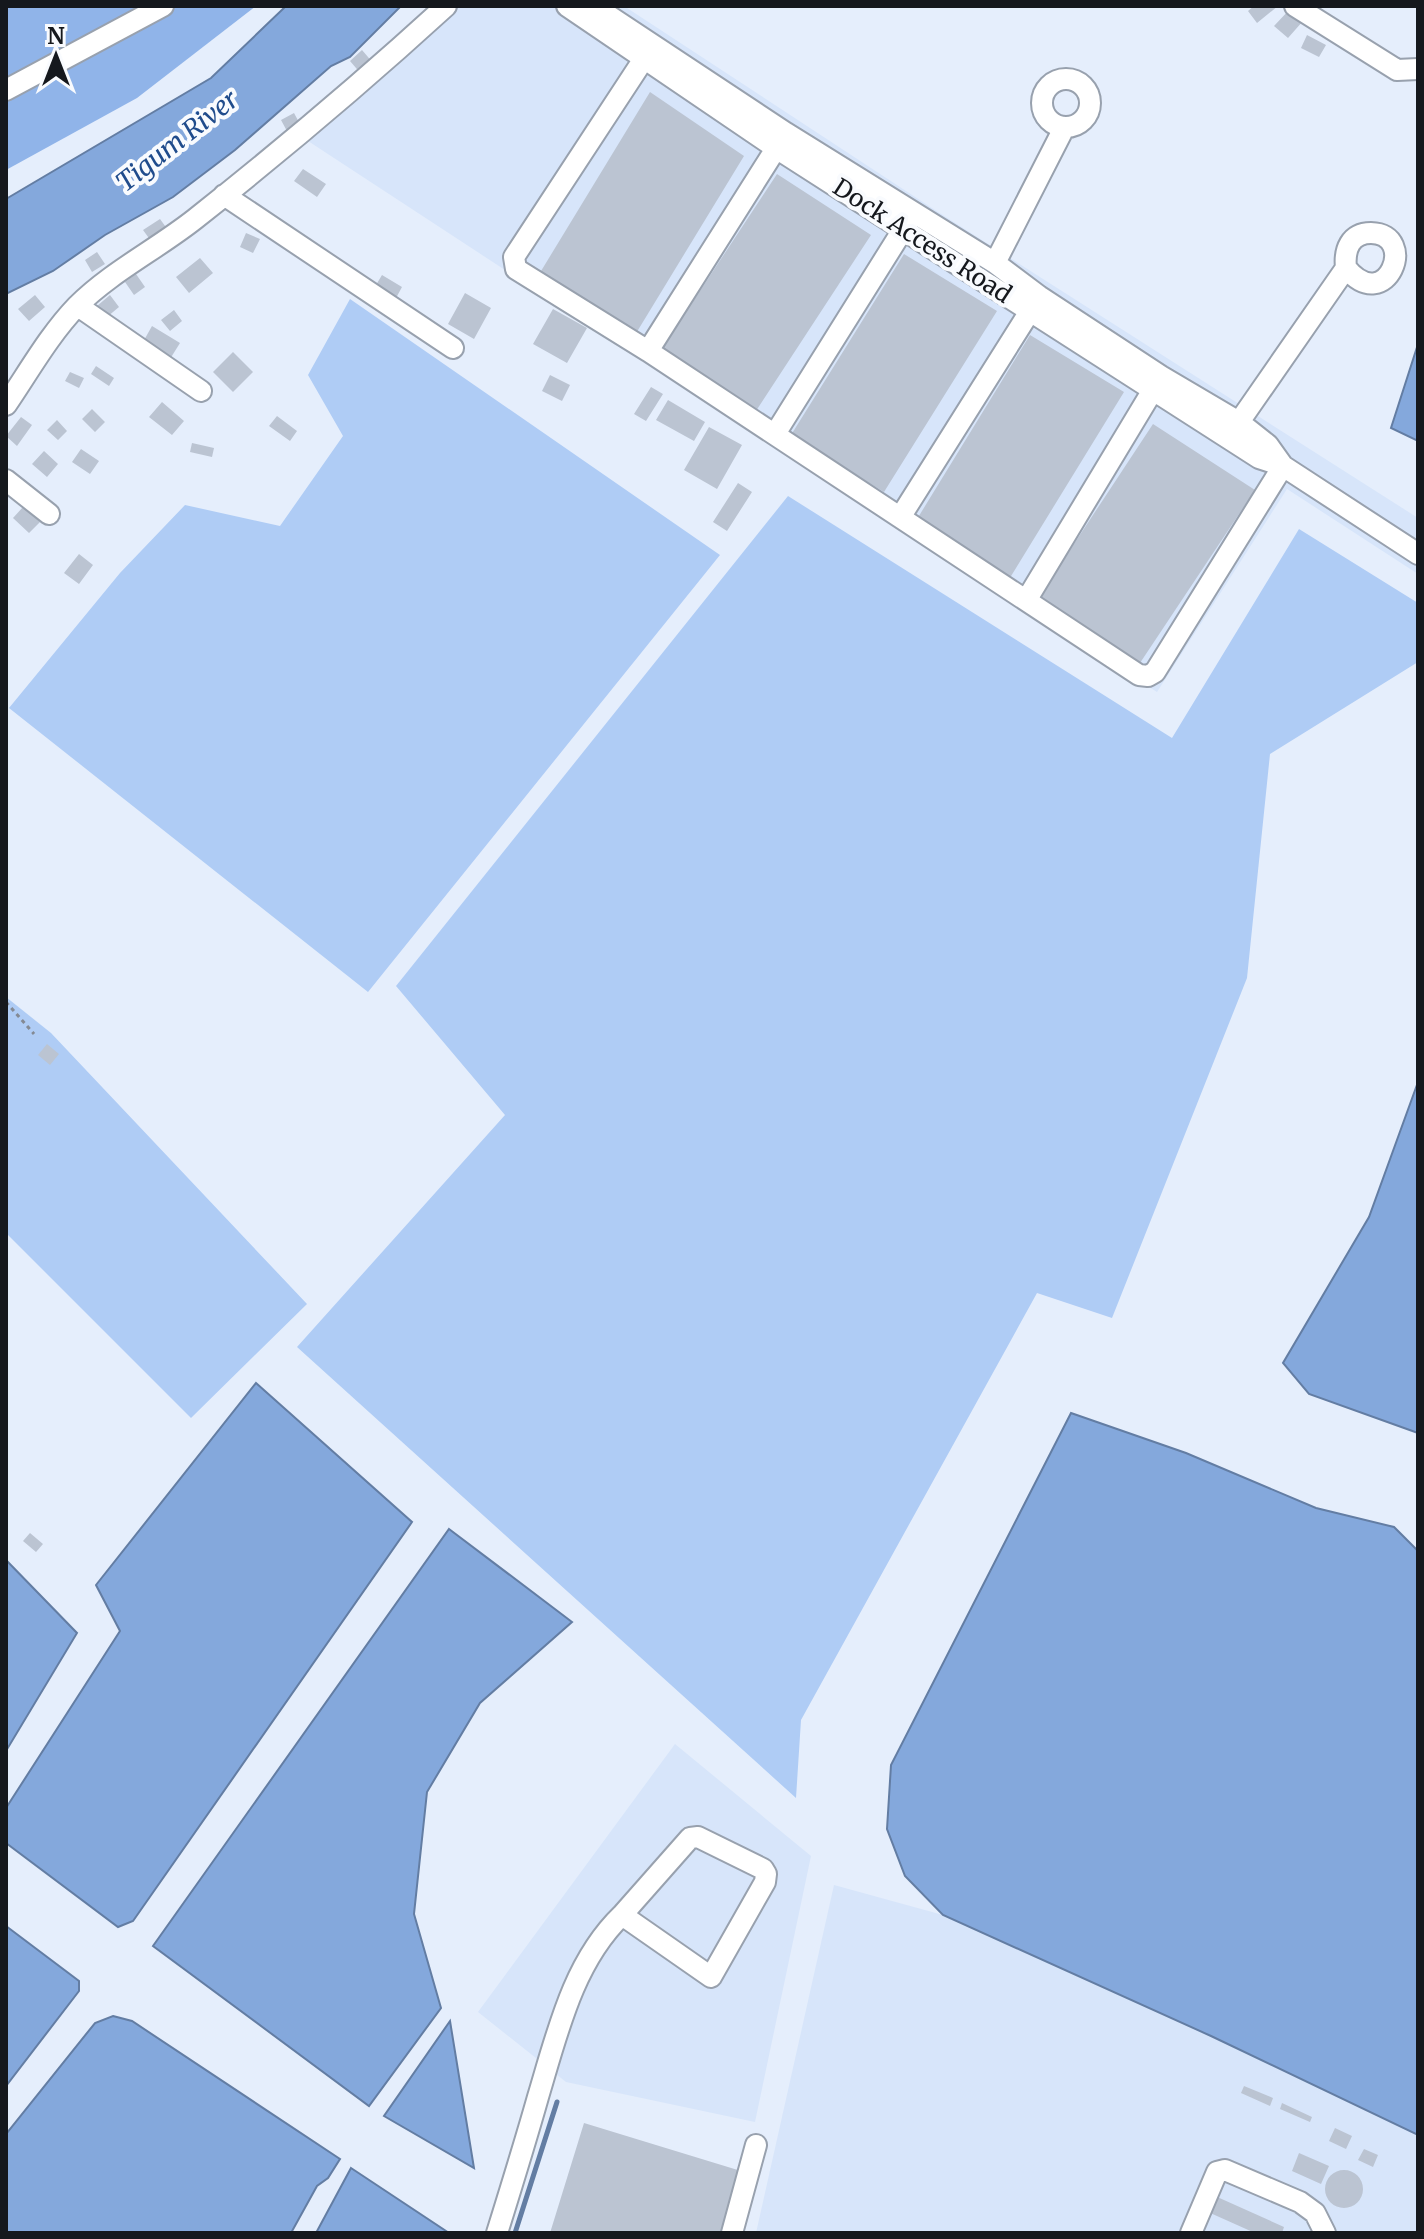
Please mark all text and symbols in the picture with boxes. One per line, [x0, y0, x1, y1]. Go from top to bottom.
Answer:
north arrow [16, 16, 96, 96]
text: N [47, 22, 65, 50]
water label: Tigum River [109, 82, 245, 198]
street label: Dock Access Road [827, 171, 1017, 310]

